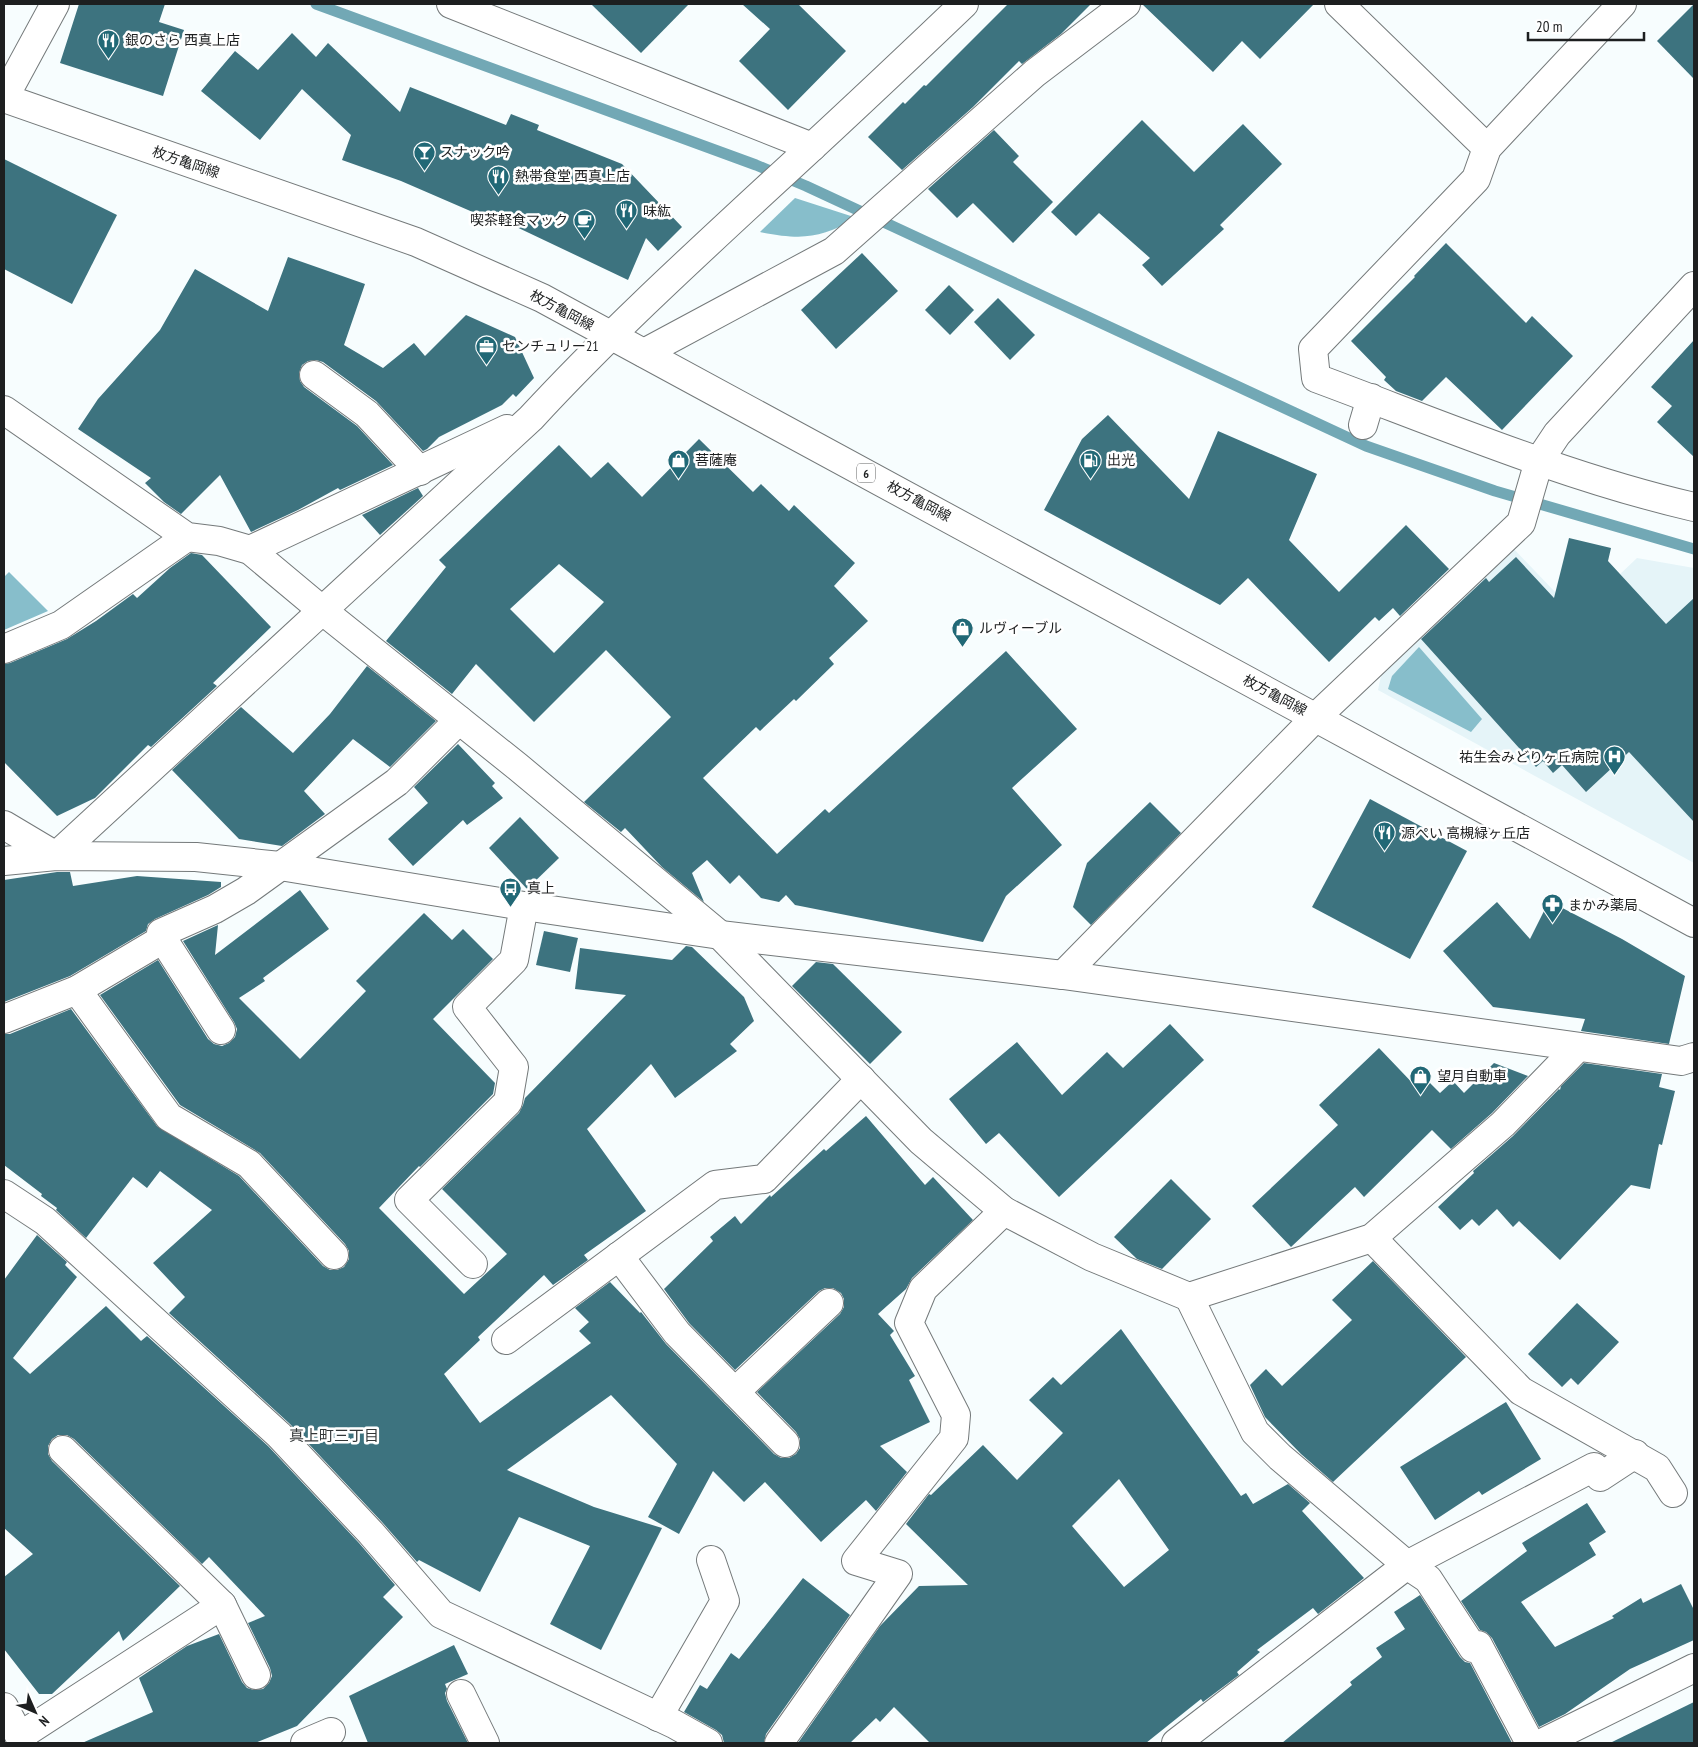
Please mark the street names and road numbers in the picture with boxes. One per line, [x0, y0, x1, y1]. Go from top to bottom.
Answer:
street label: 枚方亀岡線 [150, 142, 222, 182]
street label: 枚方亀岡線 [527, 286, 597, 334]
road number: 6 [857, 463, 875, 482]
street label: 枚方亀岡線 [884, 477, 954, 525]
street label: 枚方亀岡線 [1240, 671, 1310, 719]

